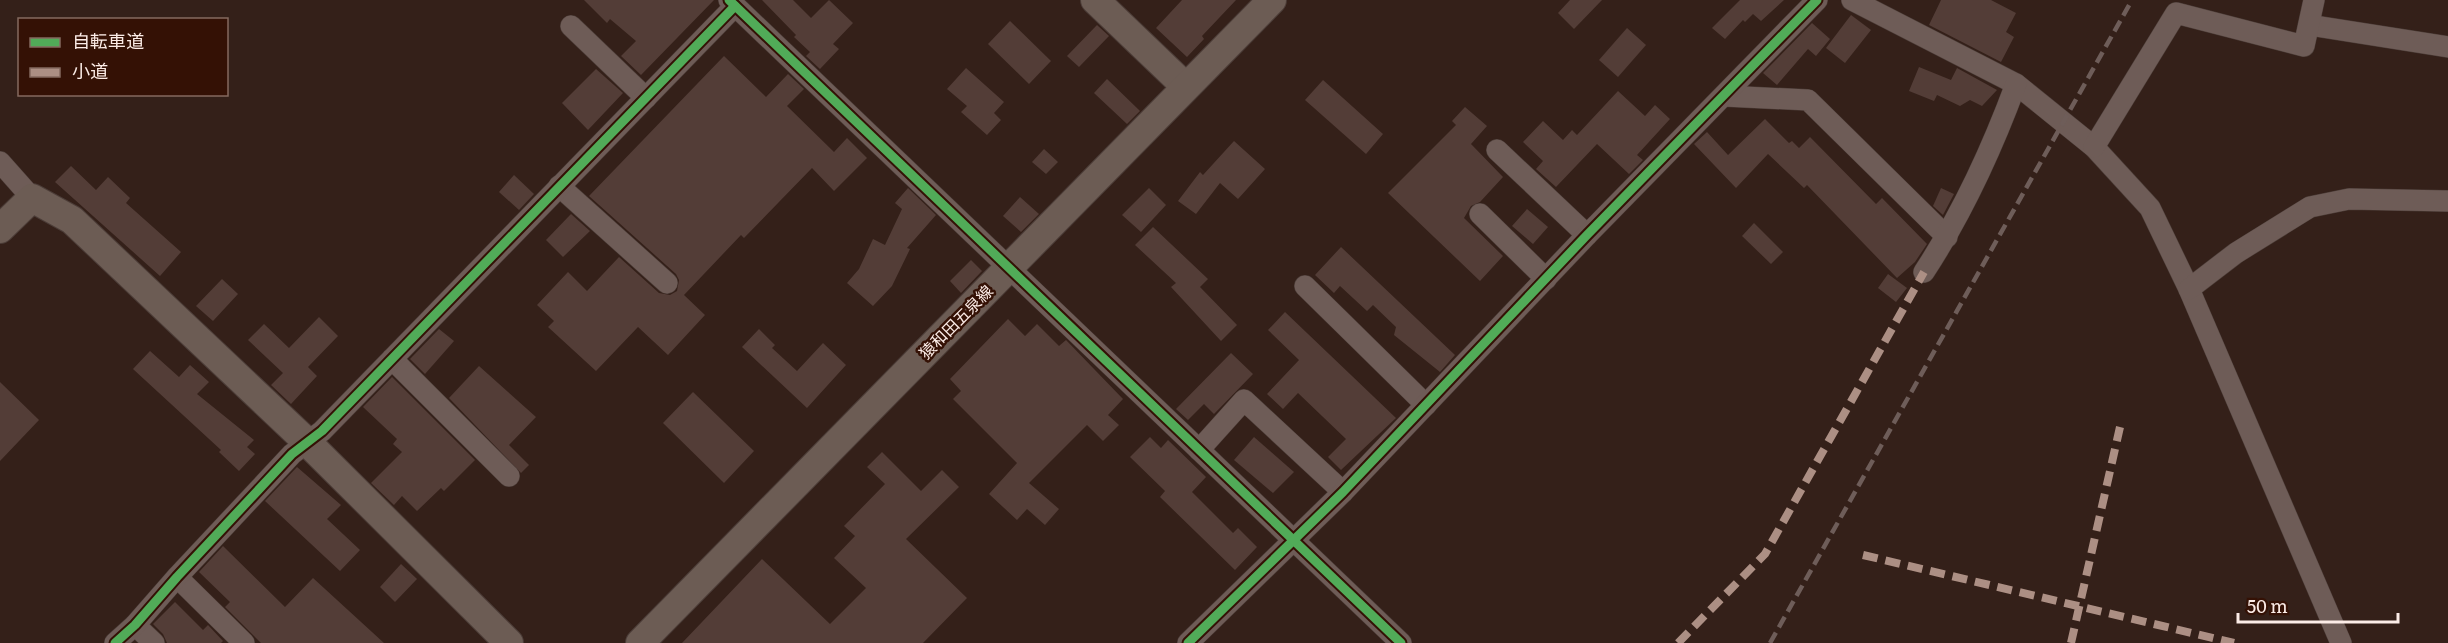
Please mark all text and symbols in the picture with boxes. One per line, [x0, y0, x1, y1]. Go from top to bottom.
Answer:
legend [18, 18, 228, 96]
text: 自転車道 [72, 27, 144, 54]
text: 小道 [72, 57, 108, 84]
street label: 猿和田五泉線 [913, 279, 998, 364]
scale bar [2238, 586, 2398, 624]
text: 50 m [2247, 592, 2288, 619]

